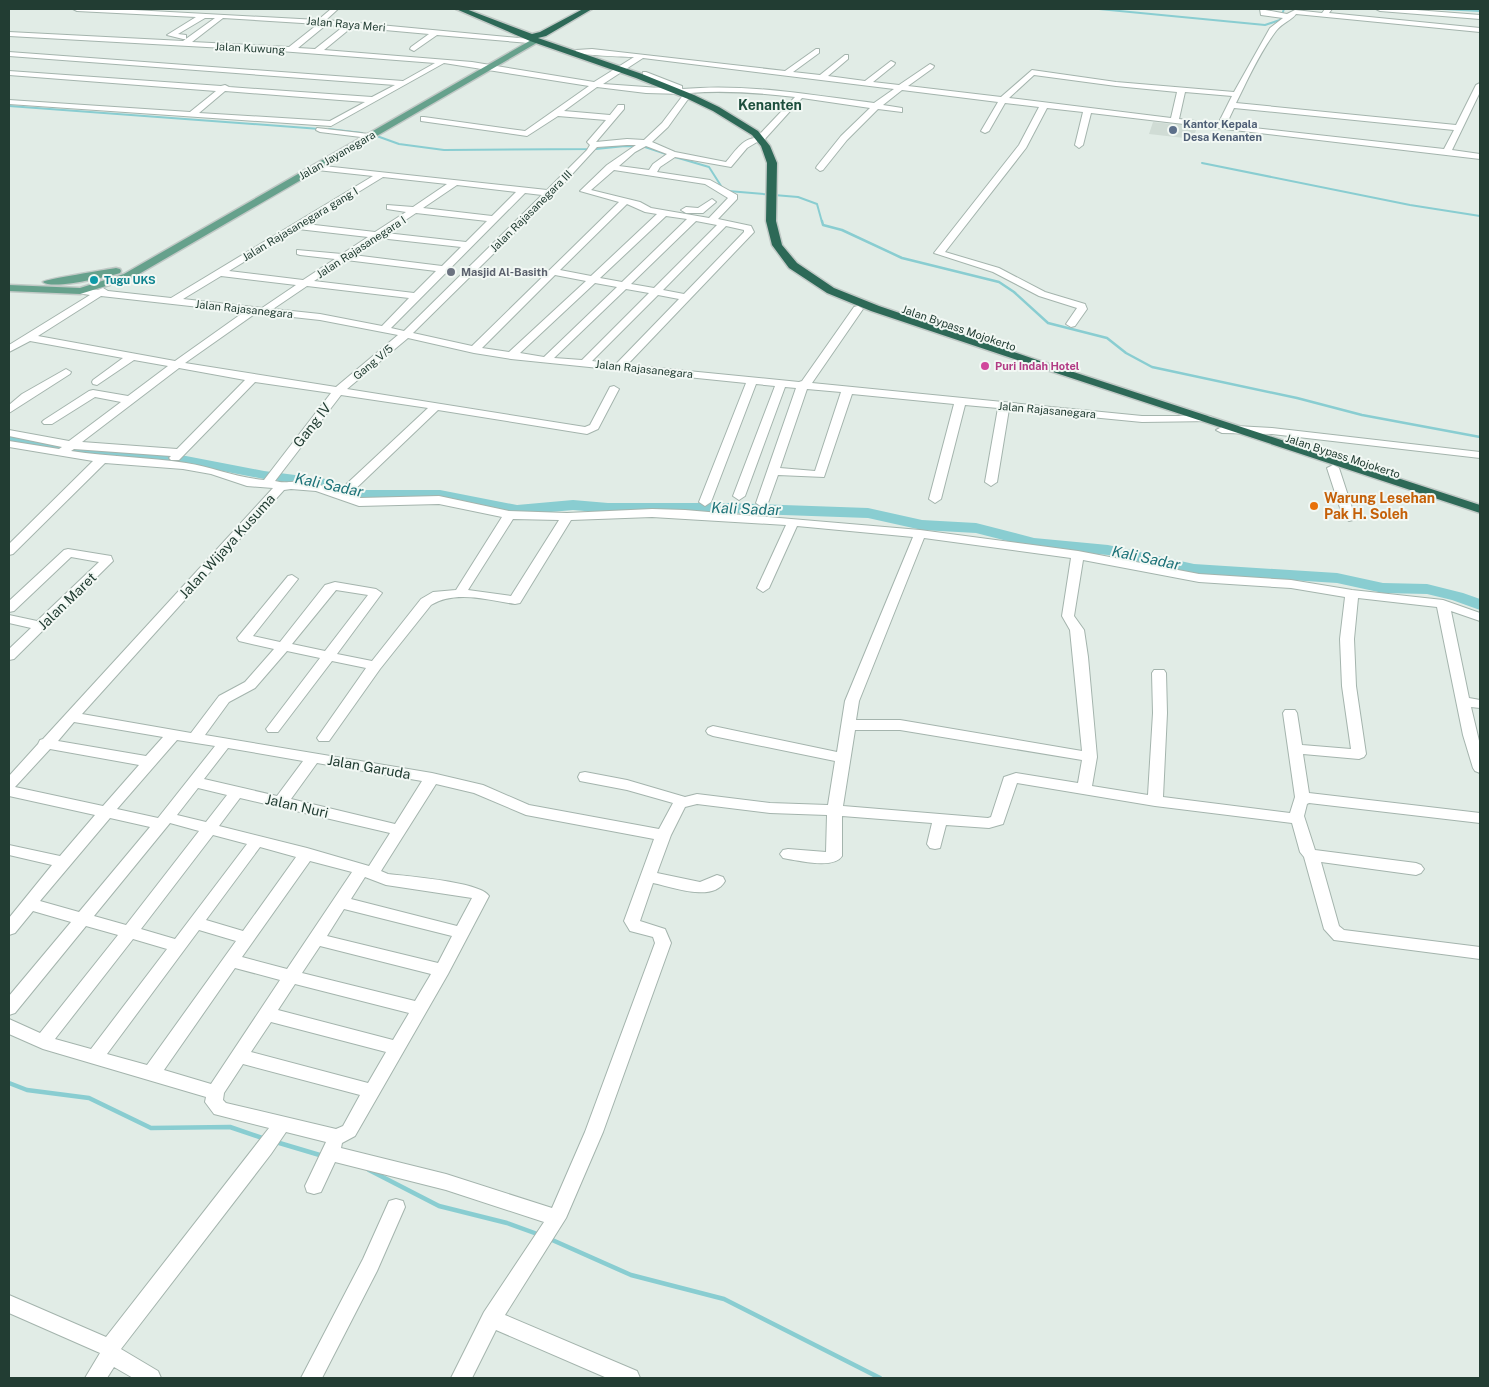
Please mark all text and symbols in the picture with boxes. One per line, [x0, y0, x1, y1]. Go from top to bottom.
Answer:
street label: Jalan Raya Meri [306, 15, 386, 33]
street label: Jalan Kuwung [214, 40, 286, 56]
district label: Kenanten [738, 97, 802, 113]
place label: Kantor Kepala Desa Kenanten [1183, 118, 1262, 143]
marker: Kantor Kepala Desa Kenanten [1167, 124, 1179, 136]
street label: Jalan Jayanegara [297, 128, 377, 182]
street label: Jalan Rajasanegara III [488, 168, 574, 254]
street label: Jalan Rajasanegara gang I [240, 185, 360, 263]
street label: Jalan Rajasanegara I [314, 214, 408, 280]
marker: Masjid Al-Basith [445, 266, 457, 278]
place label: Masjid Al-Basith [461, 266, 548, 278]
marker: Tugu UKS [88, 274, 100, 286]
place label: Tugu UKS [104, 274, 156, 286]
street label: Jalan Rajasanegara [195, 298, 293, 320]
street label: Jalan Bypass Mojokerto [900, 303, 1018, 353]
street label: Gang V/5 [351, 342, 395, 382]
street label: Jalan Rajasanegara [595, 358, 693, 380]
marker: Puri Indah Hotel [979, 360, 991, 372]
place label: Puri Indah Hotel [995, 360, 1080, 372]
street label: Gang IV [290, 399, 335, 450]
street label: Jalan Rajasanegara [998, 400, 1096, 420]
street label: Jalan Bypass Mojokerto [1284, 432, 1402, 480]
water label: Kali Sadar [293, 469, 365, 500]
street label: Jalan Wijaya Kusuma [176, 490, 278, 602]
place label: Warung Lesehan Pak H. Soleh [1324, 490, 1435, 522]
water label: Kali Sadar [711, 499, 781, 518]
marker: Warung Lesehan Pak H. Soleh [1308, 500, 1320, 512]
water label: Kali Sadar [1110, 542, 1182, 573]
street label: Jalan Maret [34, 569, 100, 633]
street label: Jalan Garuda [326, 752, 412, 782]
street label: Jalan Nuri [264, 791, 330, 821]

